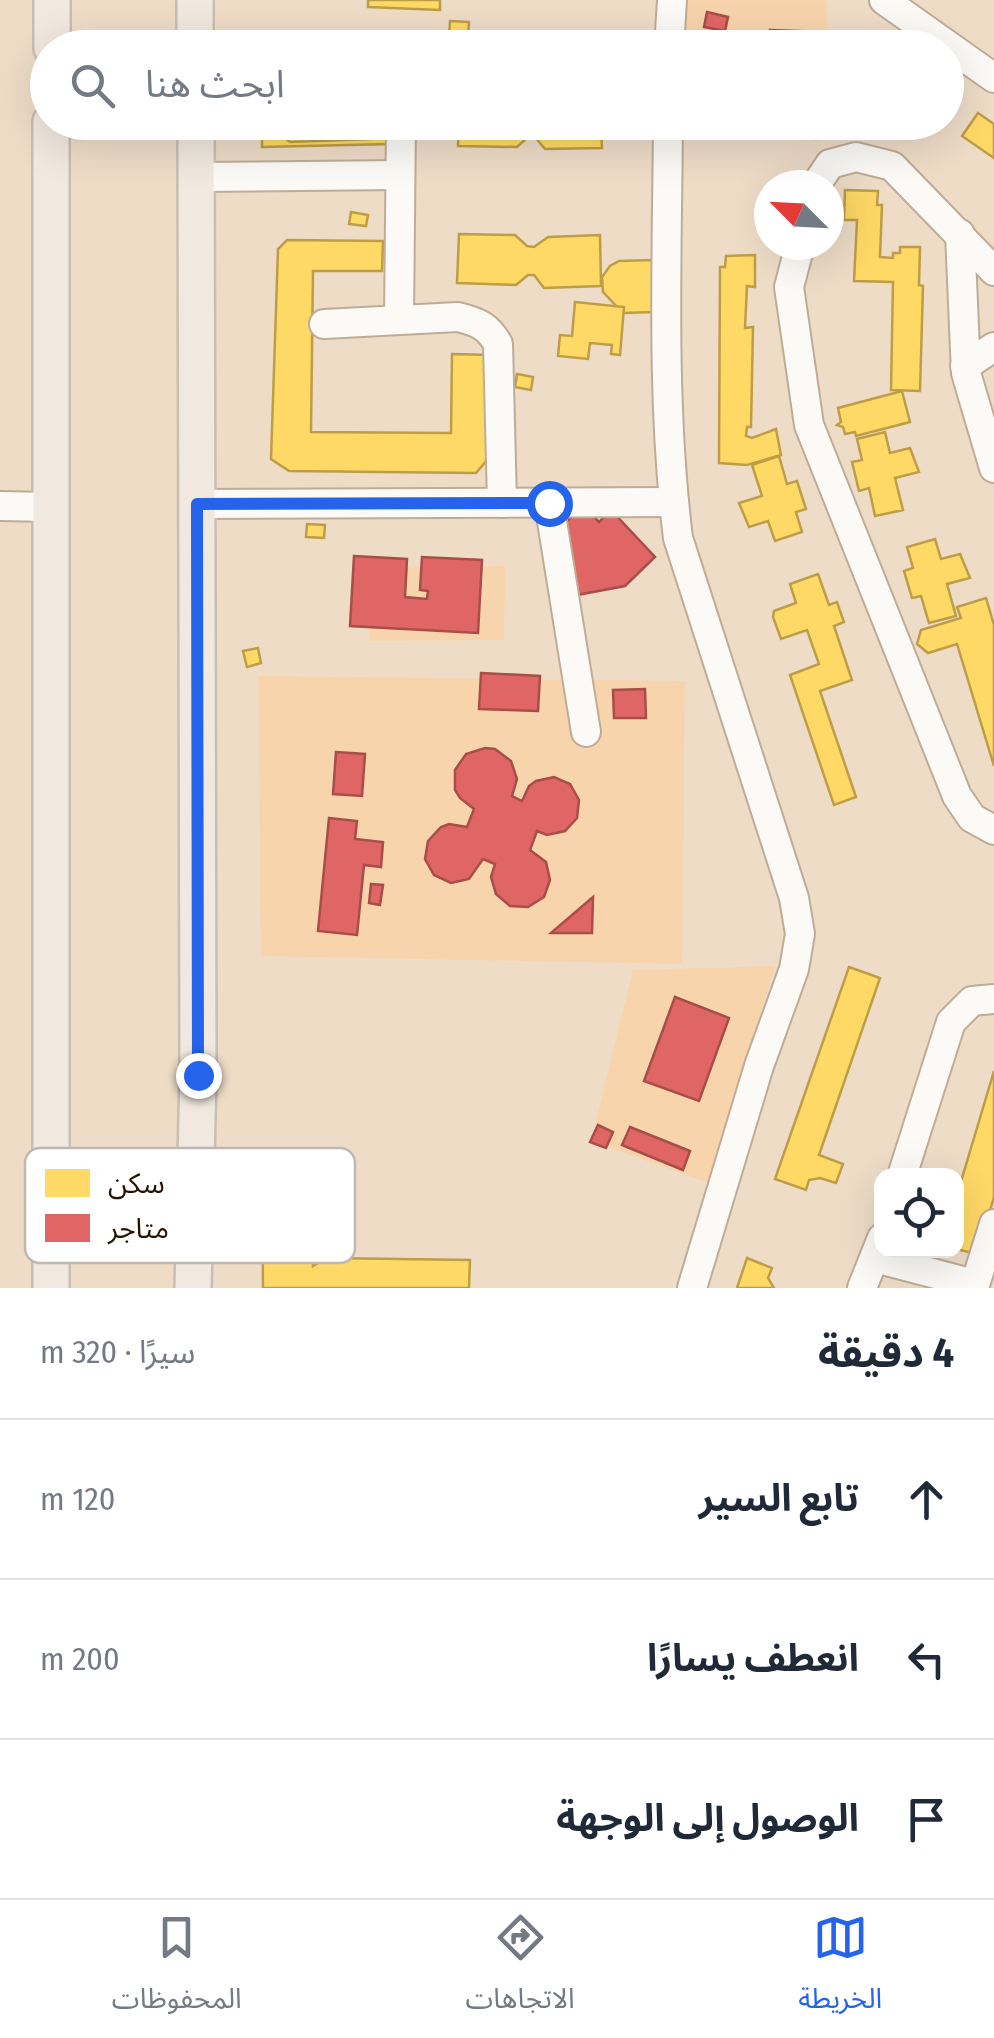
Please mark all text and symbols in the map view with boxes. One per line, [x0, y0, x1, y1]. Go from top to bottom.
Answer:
search box [30, 30, 964, 140]
icon: search [65, 58, 120, 113]
text: ابحث هنا [145, 61, 285, 107]
north arrow [754, 170, 844, 260]
route start [527, 481, 573, 527]
route end [176, 1053, 222, 1099]
legend [25, 1148, 355, 1263]
text: سكن [108, 1167, 165, 1200]
map controls [874, 1168, 964, 1258]
button: locate [874, 1168, 964, 1258]
text: متاجر [107, 1212, 169, 1245]
text: 4 دقيقة [818, 1328, 954, 1378]
text: سيرًا · 320 m [40, 1333, 195, 1371]
icon: ahead [899, 1472, 954, 1527]
text: تابع السير [699, 1475, 859, 1521]
text: 120 m [40, 1480, 115, 1518]
icon: left [899, 1632, 954, 1687]
text: انعطف يسارًا [647, 1635, 859, 1681]
text: 200 m [40, 1640, 120, 1678]
icon: arrive [899, 1792, 954, 1847]
text: الوصول إلى الوجهة [556, 1795, 859, 1841]
tab: المحفوظات [112, 1910, 242, 2029]
tab: الاتجاهات [465, 1910, 575, 2029]
tab: الخريطة [798, 1910, 882, 2029]

